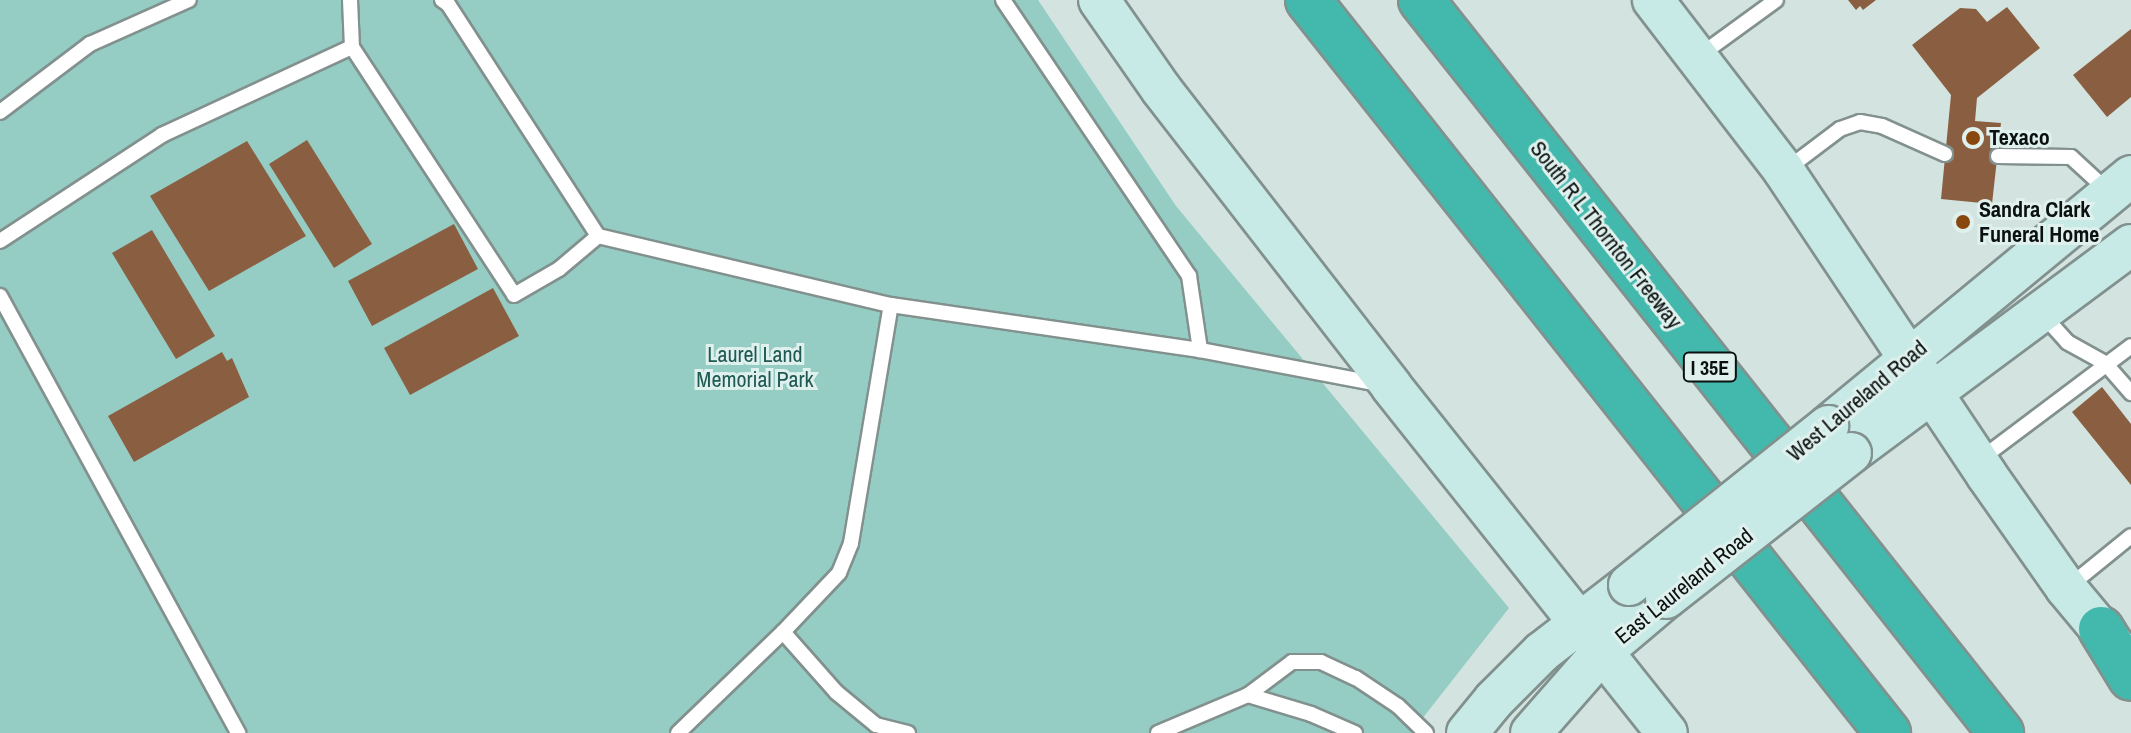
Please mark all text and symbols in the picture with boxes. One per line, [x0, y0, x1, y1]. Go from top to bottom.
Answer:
place label: Texaco [1989, 125, 2050, 151]
marker: Texaco [1964, 129, 1982, 147]
street label: South R L Thornton Freeway [1524, 136, 1688, 334]
place label: Sandra Clark Funeral Home [1979, 196, 2099, 248]
marker: Sandra Clark Funeral Home [1954, 213, 1972, 231]
street label: West Laureland Road [1782, 335, 1932, 467]
park label: Laurel Land Memorial Park [696, 341, 814, 392]
road number: I 35E [1682, 351, 1738, 383]
street label: East Laureland Road [1610, 522, 1758, 650]

